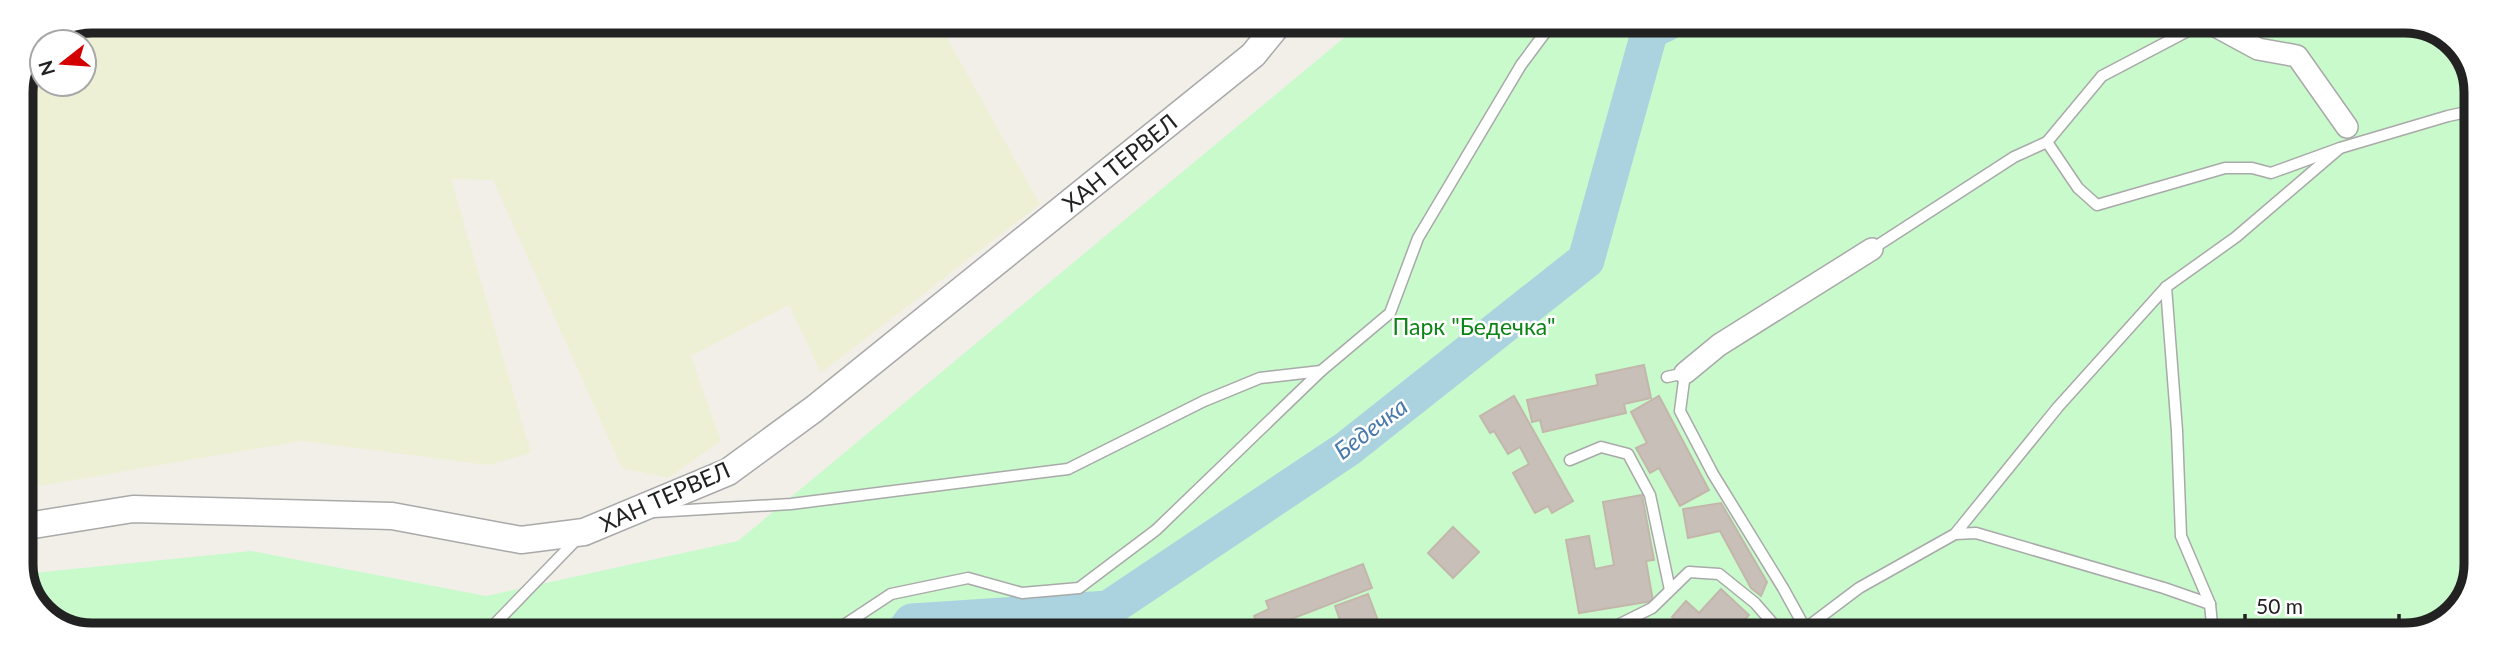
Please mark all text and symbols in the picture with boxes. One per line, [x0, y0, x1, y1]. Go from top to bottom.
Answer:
north arrow [28, 28, 98, 98]
text: N [33, 58, 59, 78]
street label: ХАН ТЕРВЕЛ [1056, 107, 1182, 217]
park label: Парк "Бедечка" [1392, 312, 1556, 340]
water label: Бедечка [1328, 391, 1412, 465]
street label: ХАН ТЕРВЕЛ [595, 455, 734, 537]
scale bar [2245, 582, 2399, 626]
text: 50 m [2256, 593, 2303, 618]

